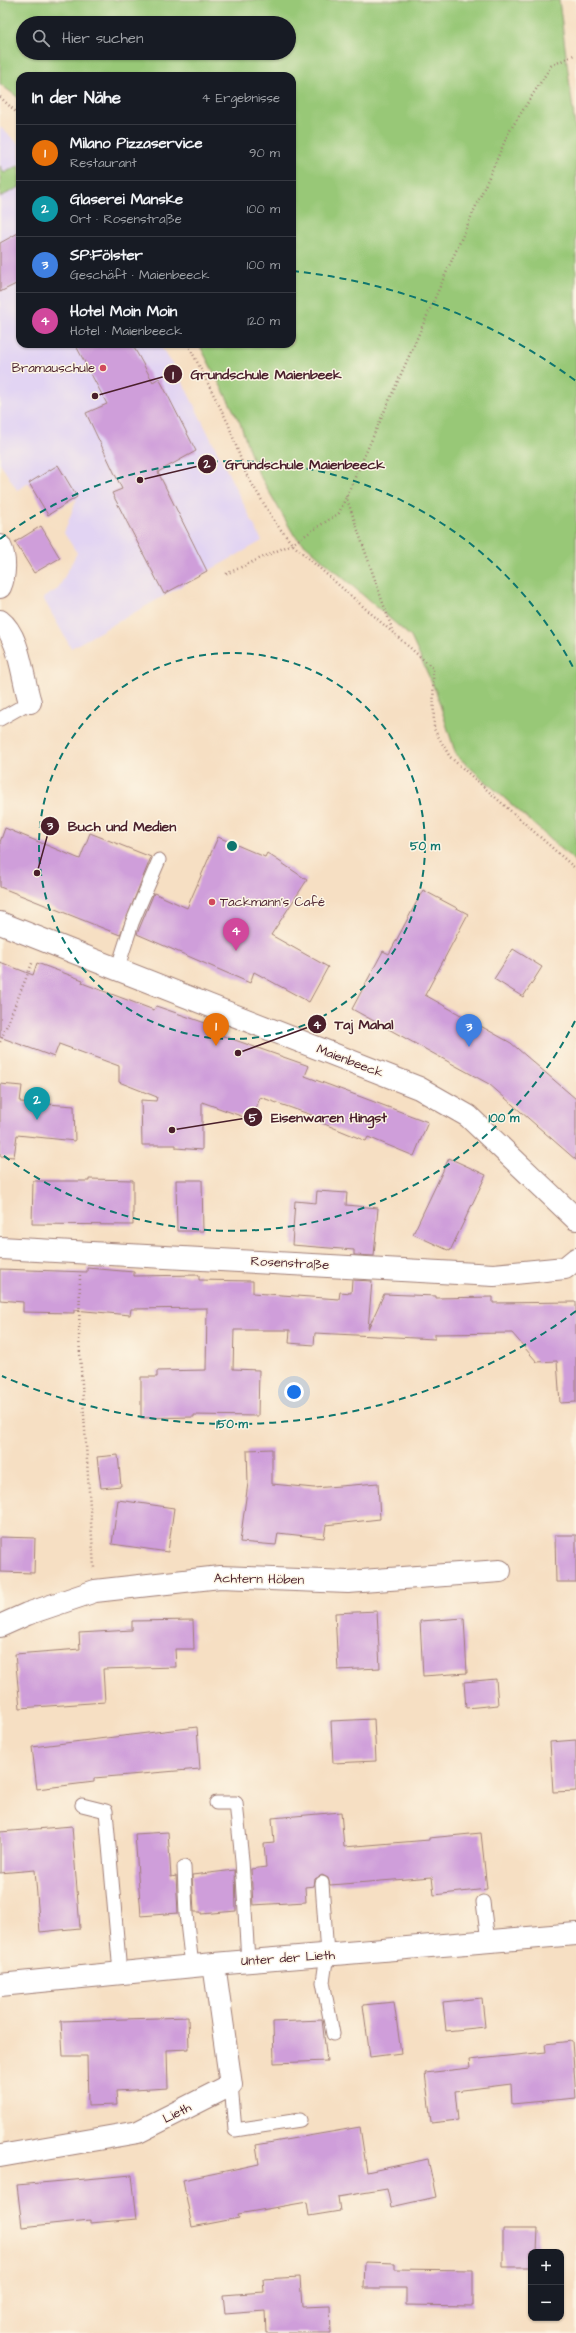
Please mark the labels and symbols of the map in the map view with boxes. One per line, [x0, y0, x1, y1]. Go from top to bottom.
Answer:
place label: Bramauschule [12, 359, 95, 377]
callout: Grundschule Maienbeek [163, 361, 350, 387]
marker: Bramauschule [98, 363, 108, 373]
text: Grundschule Maienbeek [190, 365, 342, 385]
text: 1 [172, 367, 174, 384]
callout: Grundschule Maienbeeck [197, 451, 393, 477]
text: Grundschule Maienbeeck [225, 455, 385, 475]
text: 2 [203, 456, 211, 473]
callout: Buch und Medien [40, 813, 185, 839]
text: Buch und Medien [68, 817, 176, 837]
text: 3 [46, 818, 54, 835]
text: 50 m [410, 838, 441, 855]
centre of rings [225, 839, 239, 853]
place label: Tackmann's Café [220, 893, 325, 911]
marker: Tackmann's Café [207, 897, 217, 907]
pin: 4 [223, 918, 249, 951]
callout: Taj Mahal [307, 1011, 402, 1037]
pin: 1 [203, 1013, 229, 1046]
pin: 3 [456, 1014, 482, 1047]
text: Taj Mahal [334, 1015, 394, 1035]
text: 4 [313, 1017, 322, 1034]
street label: Maienbeeck [314, 1040, 386, 1082]
pin: 2 [24, 1087, 50, 1120]
callout: Eisenwaren Hingst [243, 1104, 395, 1130]
text: Eisenwaren Hingst [271, 1108, 387, 1129]
text: 5 [249, 1110, 258, 1127]
text: 100 m [489, 1110, 520, 1127]
street label: Rosenstraße [250, 1252, 330, 1274]
your location [284, 1382, 304, 1402]
text: 150 m [216, 1416, 249, 1433]
street label: Achtern Höben [214, 1569, 305, 1589]
street label: Unter der Lieth [240, 1946, 336, 1970]
street label: Lieth [160, 2098, 195, 2128]

